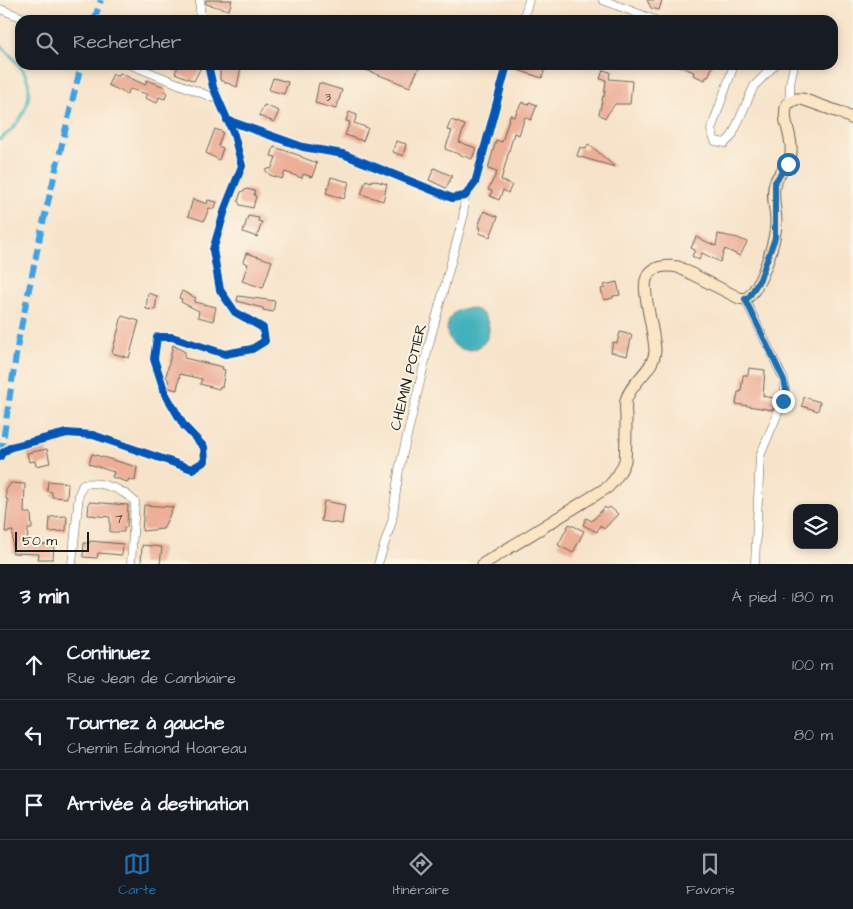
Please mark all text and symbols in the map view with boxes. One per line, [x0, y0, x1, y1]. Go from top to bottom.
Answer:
search box [15, 15, 838, 70]
icon: search [33, 29, 61, 57]
text: Rechercher [73, 29, 181, 56]
house number: 3 [325, 89, 331, 106]
route start [777, 153, 800, 176]
street label: CHEMIN POTIER [385, 321, 432, 433]
route end [772, 390, 795, 413]
map controls [793, 504, 838, 549]
button: layers [793, 504, 838, 549]
house number: 7 [115, 511, 123, 528]
scale bar [15, 529, 89, 552]
text: 50 m [22, 531, 57, 551]
text: 3 min [20, 582, 69, 611]
text: À pied · 180 m [732, 586, 833, 608]
text: Continuez [67, 640, 150, 667]
icon: ahead [20, 651, 48, 679]
text: 100 m [792, 654, 833, 676]
text: Rue Jean de Cambiaire [67, 667, 236, 689]
text: Tournez à gauche [67, 710, 225, 737]
icon: left [20, 721, 48, 749]
text: 80 m [794, 724, 833, 746]
text: Chemin Edmond Hoareau [67, 737, 247, 759]
icon: arrive [20, 791, 48, 819]
text: Arrivée à destination [67, 791, 248, 818]
tab: Carte [118, 850, 156, 900]
tab: Itinéraire [393, 850, 449, 900]
tab: Favoris [686, 850, 735, 900]

